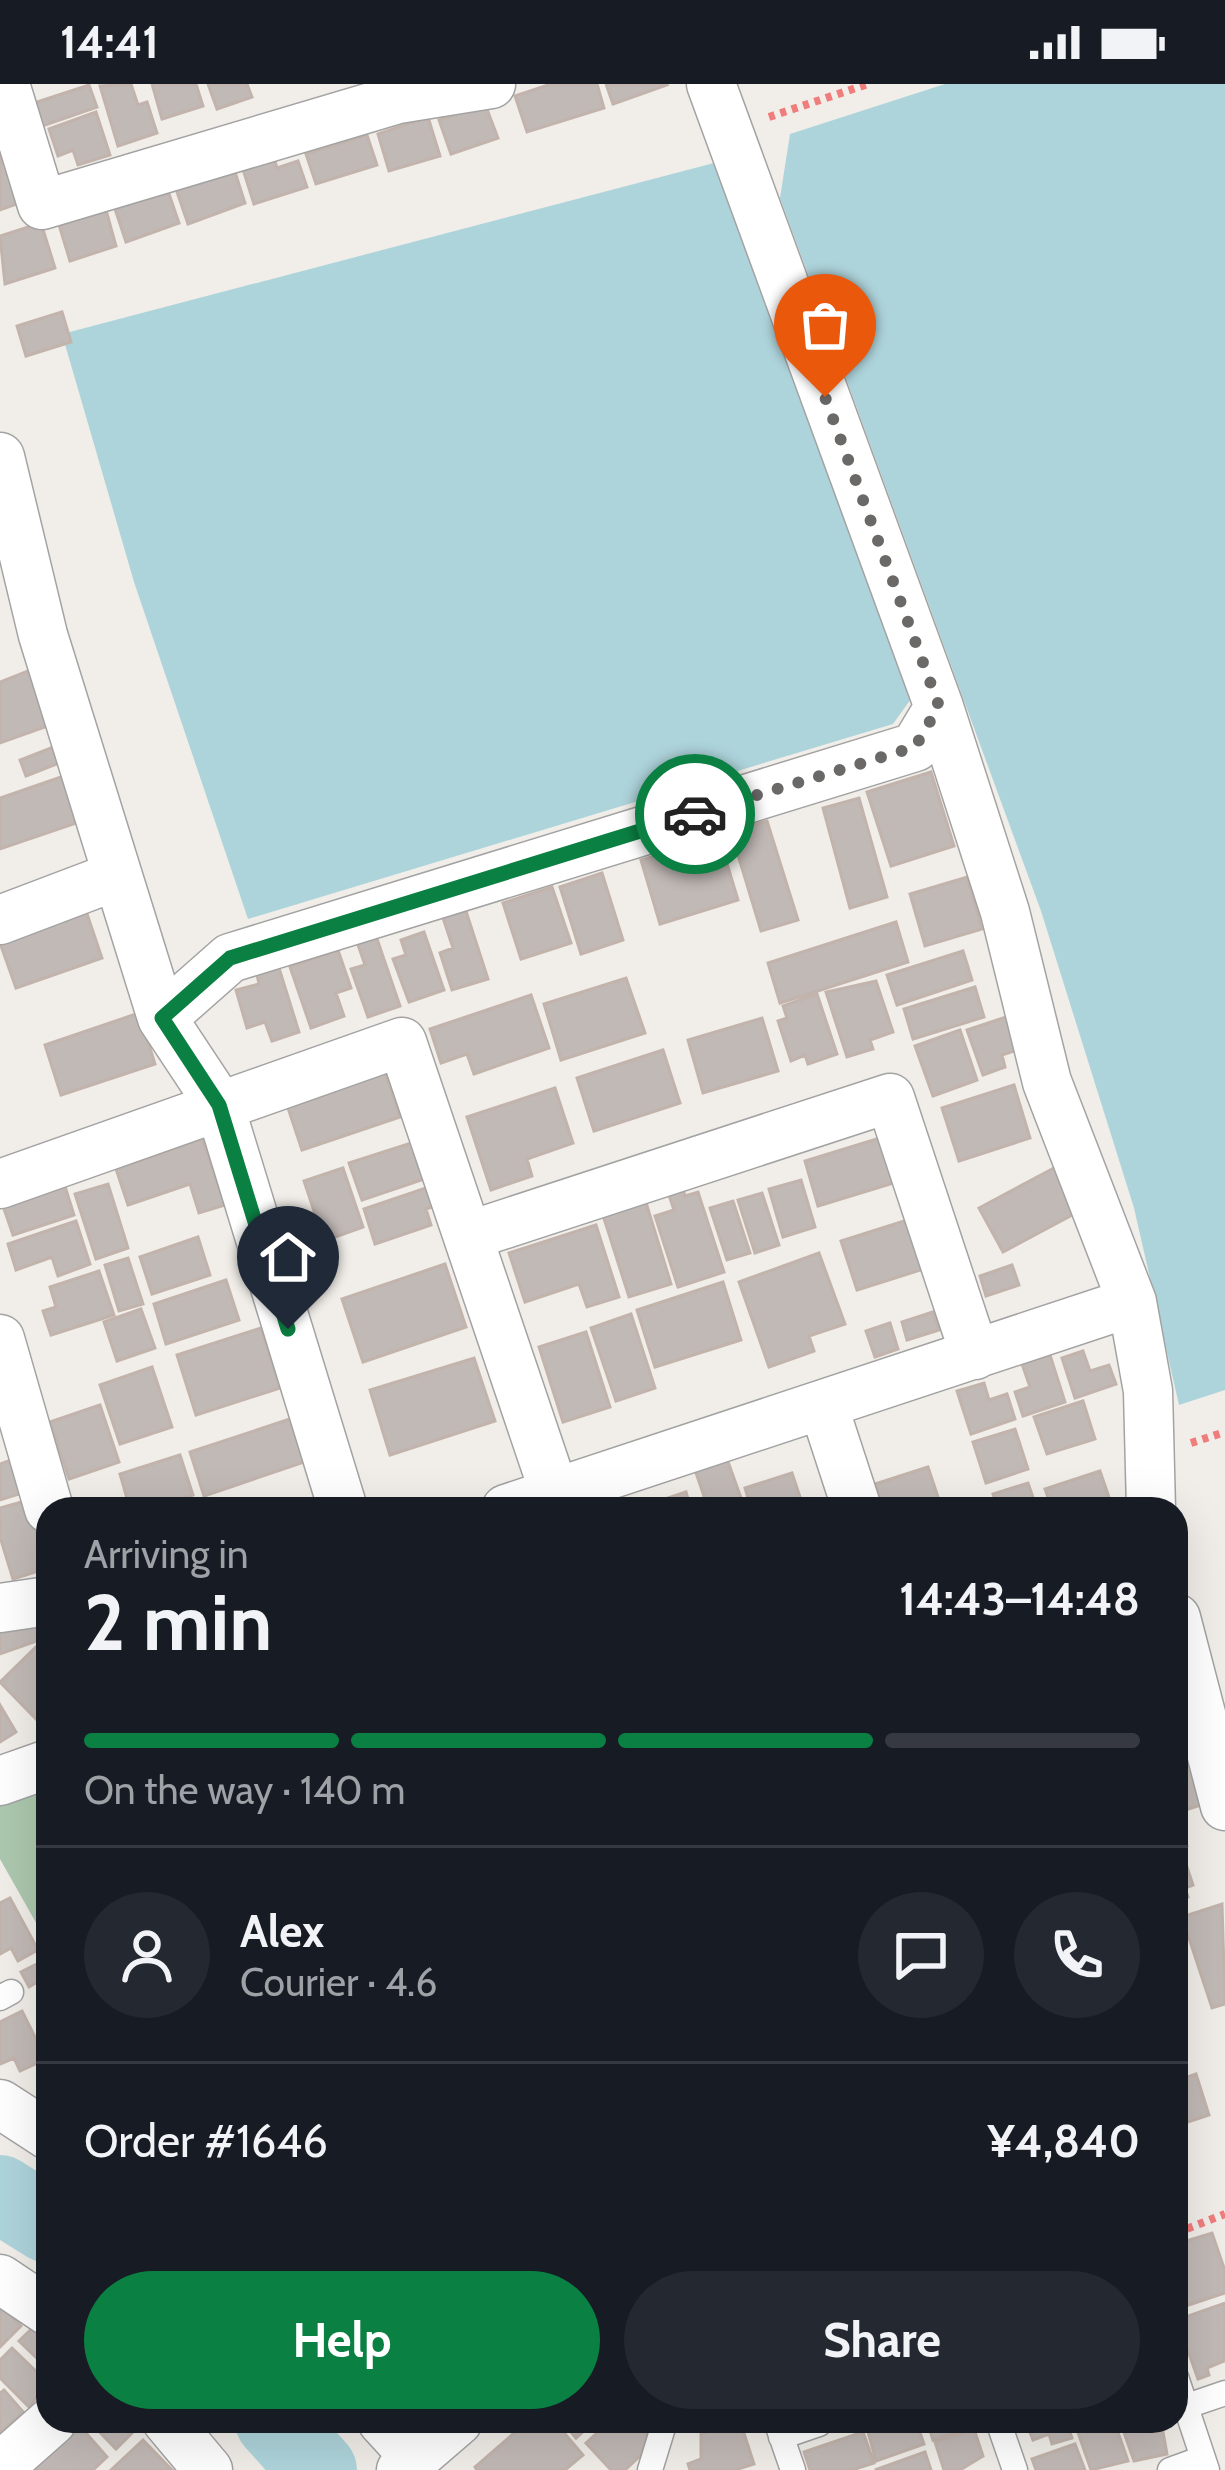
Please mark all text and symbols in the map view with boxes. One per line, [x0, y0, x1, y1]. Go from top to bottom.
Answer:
text: 14:41 [60, 15, 159, 69]
pin [774, 274, 876, 397]
icon: bag [792, 292, 858, 358]
courier [635, 754, 755, 874]
icon: car [662, 781, 728, 847]
pin [237, 1206, 339, 1329]
icon: home [255, 1224, 321, 1290]
text: Arriving in [84, 1530, 248, 1578]
text: 14:43–14:48 [899, 1572, 1140, 1626]
text: 2 min [84, 1575, 272, 1670]
text: On the way · 140 m [84, 1766, 405, 1814]
button: person [84, 1892, 210, 2018]
button: chat [858, 1892, 984, 2018]
button: phone [1014, 1892, 1140, 2018]
text: Alex [240, 1904, 324, 1958]
text: Courier · 4.6 [240, 1958, 437, 2006]
text: Order #1646 [84, 2114, 328, 2168]
text: ¥4,840 [988, 2114, 1140, 2168]
button: Help [84, 2271, 600, 2409]
button: Share [624, 2271, 1140, 2409]

